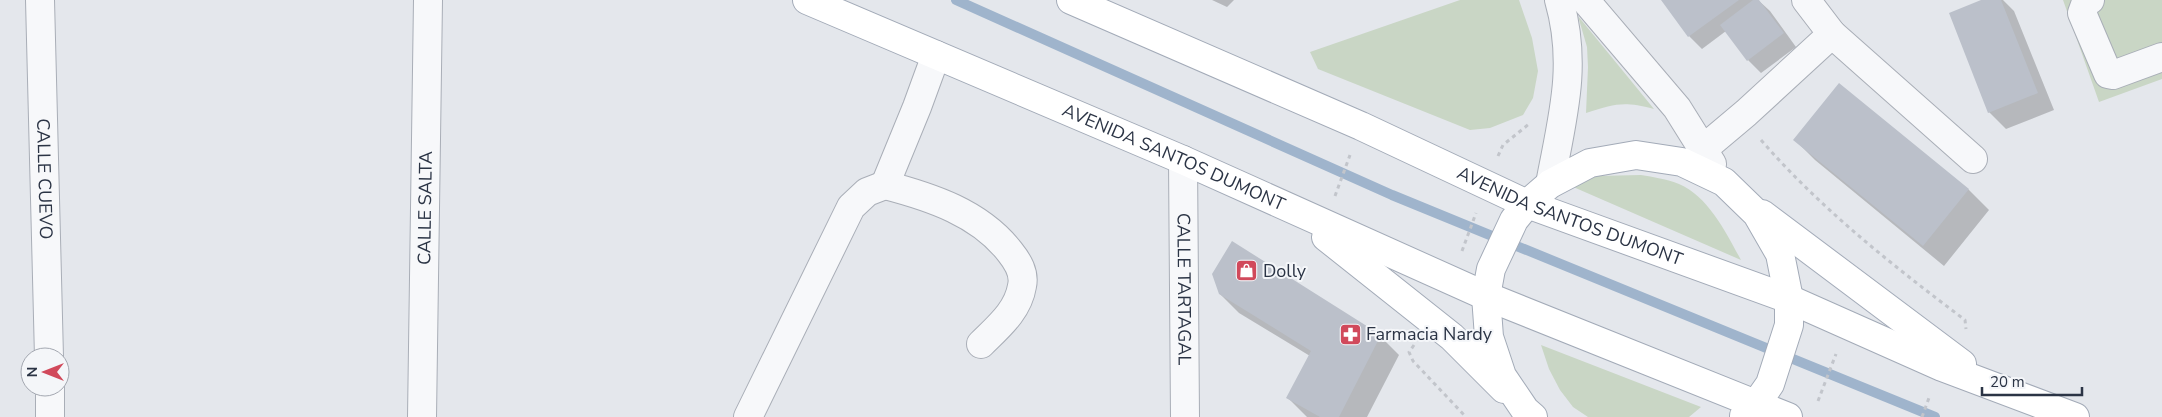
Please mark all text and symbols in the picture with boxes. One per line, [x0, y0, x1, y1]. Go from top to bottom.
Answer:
street label: AVENIDA SANTOS DUMONT [1059, 98, 1289, 216]
street label: CALLE CUEVO [31, 118, 58, 240]
street label: CALLE SALTA [412, 151, 438, 265]
street label: AVENIDA SANTOS DUMONT [1453, 161, 1686, 272]
street label: CALLE TARTAGAL [1171, 213, 1197, 365]
shop icon: Dolly [1235, 259, 1259, 283]
place label: Dolly [1263, 259, 1307, 283]
pharmacy icon: Farmacia Nardy [1338, 322, 1362, 346]
place label: Farmacia Nardy [1366, 322, 1493, 346]
north arrow [20, 347, 70, 397]
scale bar [1982, 364, 2082, 396]
text: N [23, 367, 42, 377]
text: 20 m [1990, 372, 2025, 392]

